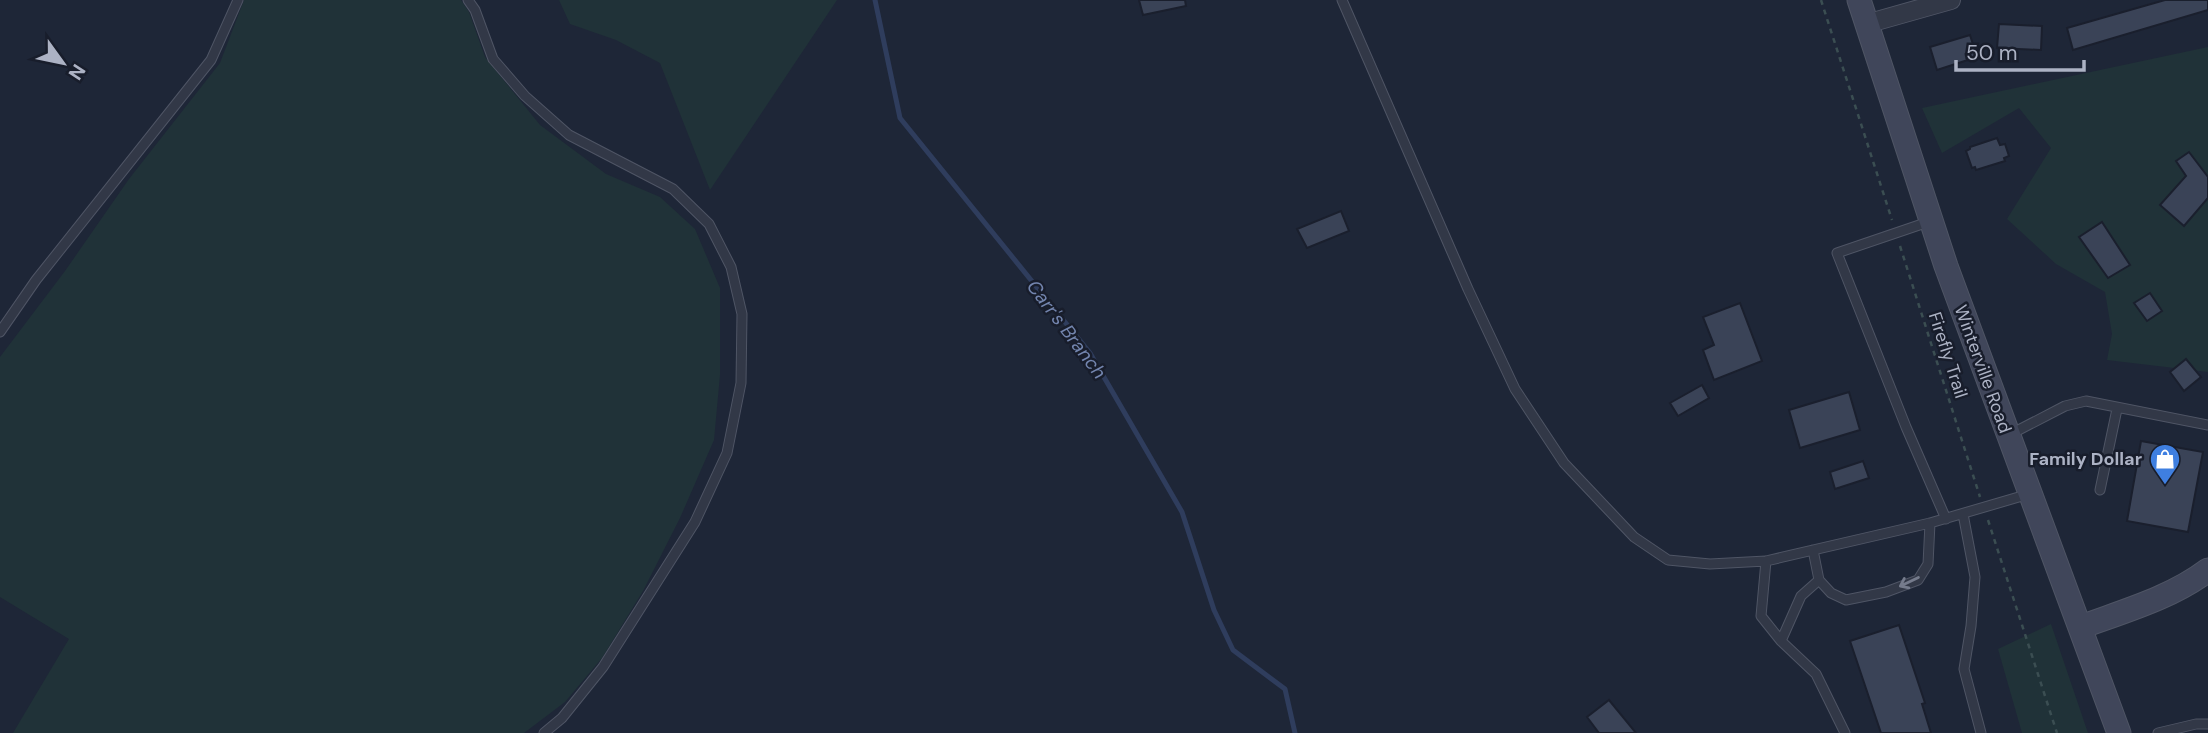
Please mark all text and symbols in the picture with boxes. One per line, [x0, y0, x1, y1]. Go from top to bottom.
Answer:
north arrow [28, 28, 98, 98]
scale bar [1956, 28, 2084, 72]
text: 50 m [1966, 39, 2017, 67]
text: N [63, 59, 91, 85]
water label: Carr's Branch [1021, 275, 1112, 384]
street label: Winterville Road [1949, 302, 2017, 436]
street label: Firefly Trail [1923, 309, 1973, 401]
shop icon: Family Dollar [2148, 442, 2182, 486]
place label: Family Dollar [2029, 447, 2142, 471]
one-way arrow [1899, 576, 1920, 589]

